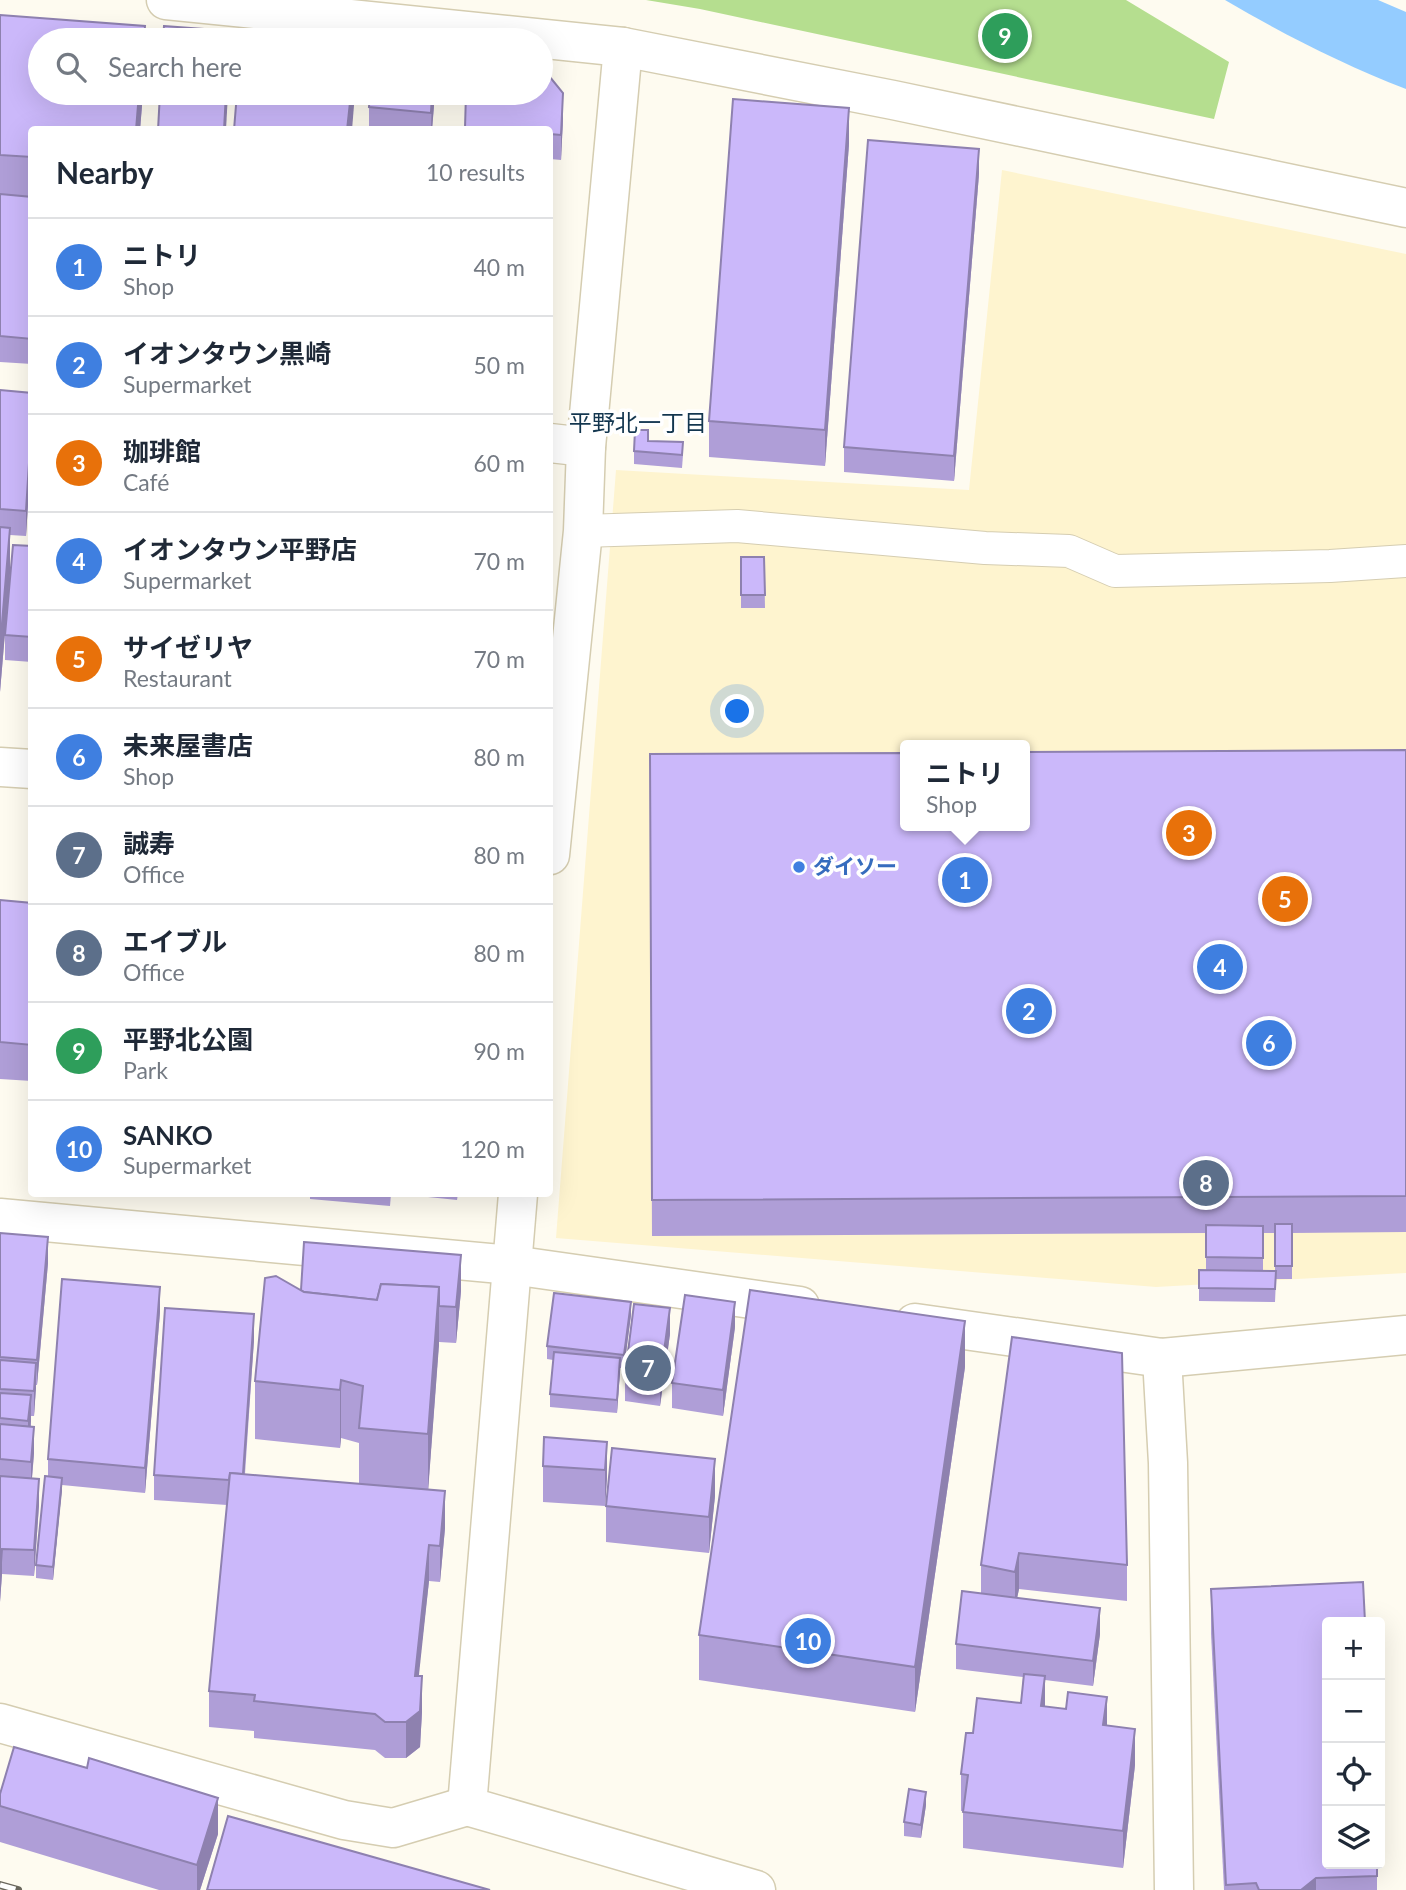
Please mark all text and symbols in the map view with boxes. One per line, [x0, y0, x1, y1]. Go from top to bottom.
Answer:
pin: 9 [982, 10, 1028, 62]
search box [28, 28, 553, 105]
icon: search [52, 48, 90, 86]
text: Search here [108, 51, 242, 83]
text: Nearby [56, 154, 154, 190]
text: 10 results [426, 158, 525, 186]
text: ニトリ [123, 239, 201, 271]
text: 1 [72, 253, 86, 281]
text: 40 m [474, 253, 525, 281]
text: Shop [123, 272, 174, 300]
text: イオンタウン黒崎 [123, 337, 331, 369]
text: 2 [72, 351, 86, 379]
text: 50 m [474, 351, 525, 379]
text: Supermarket [123, 370, 252, 398]
district label: 平野北一丁目 [569, 408, 707, 436]
text: 珈琲館 [123, 435, 201, 467]
text: 3 [72, 449, 86, 477]
text: 60 m [474, 449, 525, 477]
text: Café [123, 468, 169, 496]
text: イオンタウン平野店 [123, 533, 357, 565]
text: 4 [72, 547, 86, 575]
text: 70 m [474, 547, 525, 575]
text: Supermarket [123, 566, 252, 594]
text: サイゼリヤ [123, 631, 253, 663]
text: 5 [72, 645, 86, 673]
text: 70 m [474, 645, 525, 673]
text: Restaurant [123, 664, 232, 692]
your location [720, 694, 754, 728]
text: 未来屋書店 [123, 729, 253, 761]
popup [900, 740, 1030, 831]
text: 6 [72, 743, 86, 771]
text: 80 m [474, 743, 525, 771]
text: ニトリ [926, 757, 1004, 789]
text: Shop [123, 762, 174, 790]
text: Shop [926, 790, 977, 818]
pin: 3 [1166, 807, 1212, 859]
text: 誠寿 [123, 827, 175, 859]
text: 7 [72, 841, 86, 869]
text: 80 m [474, 841, 525, 869]
place label: ダイソー [813, 853, 897, 878]
pin: 1 [942, 854, 988, 906]
marker: ダイソー [791, 859, 807, 875]
text: Office [123, 860, 185, 888]
pin: 5 [1262, 873, 1308, 925]
text: エイブル [123, 925, 227, 957]
text: 8 [72, 939, 86, 967]
text: 80 m [474, 939, 525, 967]
pin: 4 [1197, 941, 1243, 993]
text: Office [123, 958, 185, 986]
pin: 2 [1006, 985, 1052, 1037]
pin: 6 [1246, 1017, 1292, 1069]
text: 平野北公園 [123, 1023, 253, 1055]
text: 9 [72, 1037, 86, 1065]
text: 90 m [474, 1037, 525, 1065]
text: Park [123, 1056, 168, 1084]
text: SANKO [123, 1119, 213, 1151]
text: 10 [66, 1135, 92, 1163]
text: 120 m [460, 1135, 525, 1163]
text: Supermarket [123, 1151, 252, 1179]
pin: 8 [1183, 1157, 1229, 1209]
pin: 7 [625, 1342, 671, 1394]
pin: 10 [785, 1615, 831, 1667]
map controls [1322, 1617, 1385, 1869]
button: + [1322, 1617, 1385, 1680]
button: − [1322, 1680, 1385, 1743]
button: locate [1322, 1743, 1385, 1806]
button: layers [1322, 1806, 1385, 1869]

